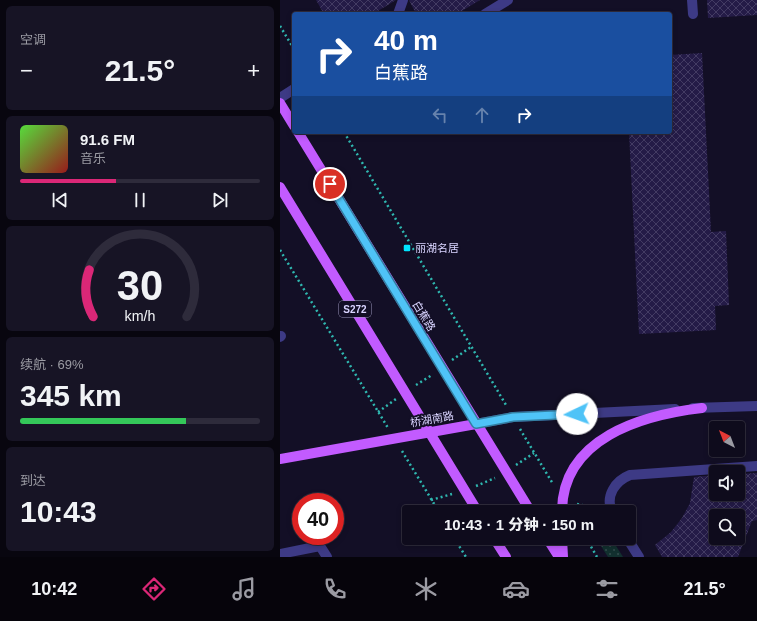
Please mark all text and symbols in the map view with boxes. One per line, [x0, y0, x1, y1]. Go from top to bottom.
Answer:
text: 40 m [374, 25, 438, 56]
icon: right [308, 28, 360, 80]
text: 空调 [20, 32, 46, 47]
text: 21.5° [105, 54, 175, 87]
text: − [20, 58, 33, 83]
text: + [247, 58, 260, 83]
text: 白蕉路 [374, 63, 428, 83]
icon: left [429, 104, 451, 126]
icon: ahead [471, 104, 493, 126]
icon: right [513, 104, 535, 126]
text: 91.6 FM [80, 131, 135, 148]
text: 音乐 [80, 151, 106, 166]
pin [313, 167, 347, 201]
icon: arrive [319, 173, 341, 195]
icon: previous [49, 189, 71, 211]
icon: pause [129, 189, 151, 211]
icon: next [209, 189, 231, 211]
place label: 丽湖名居 [415, 242, 459, 254]
marker: 丽湖名居 [402, 243, 412, 253]
text: 30 [117, 261, 163, 308]
street label: 白蕉路 [410, 299, 438, 333]
road number: S272 [339, 301, 371, 317]
text: km/h [125, 307, 156, 323]
text: 续航 · 69% [20, 357, 84, 372]
text: 345 km [20, 379, 122, 412]
position arrow [556, 393, 598, 435]
street label: 桥湖南路 [409, 409, 455, 429]
north arrow [709, 421, 745, 457]
map controls [709, 421, 745, 545]
button: sound [709, 465, 745, 501]
text: 到达 [20, 473, 46, 488]
speed limit sign: 40 [292, 493, 344, 545]
text: 10:43 [20, 495, 97, 528]
button: search [709, 509, 745, 545]
text: 10:43 · 1 分钟 · 150 m [444, 516, 594, 533]
icon: directions [140, 575, 168, 603]
icon: music [230, 575, 258, 603]
icon: phone [321, 575, 349, 603]
icon: climate [412, 575, 440, 603]
icon: car [502, 575, 530, 603]
icon: filters [593, 575, 621, 603]
text: 10:42 [31, 579, 77, 599]
text: 21.5° [683, 579, 726, 599]

